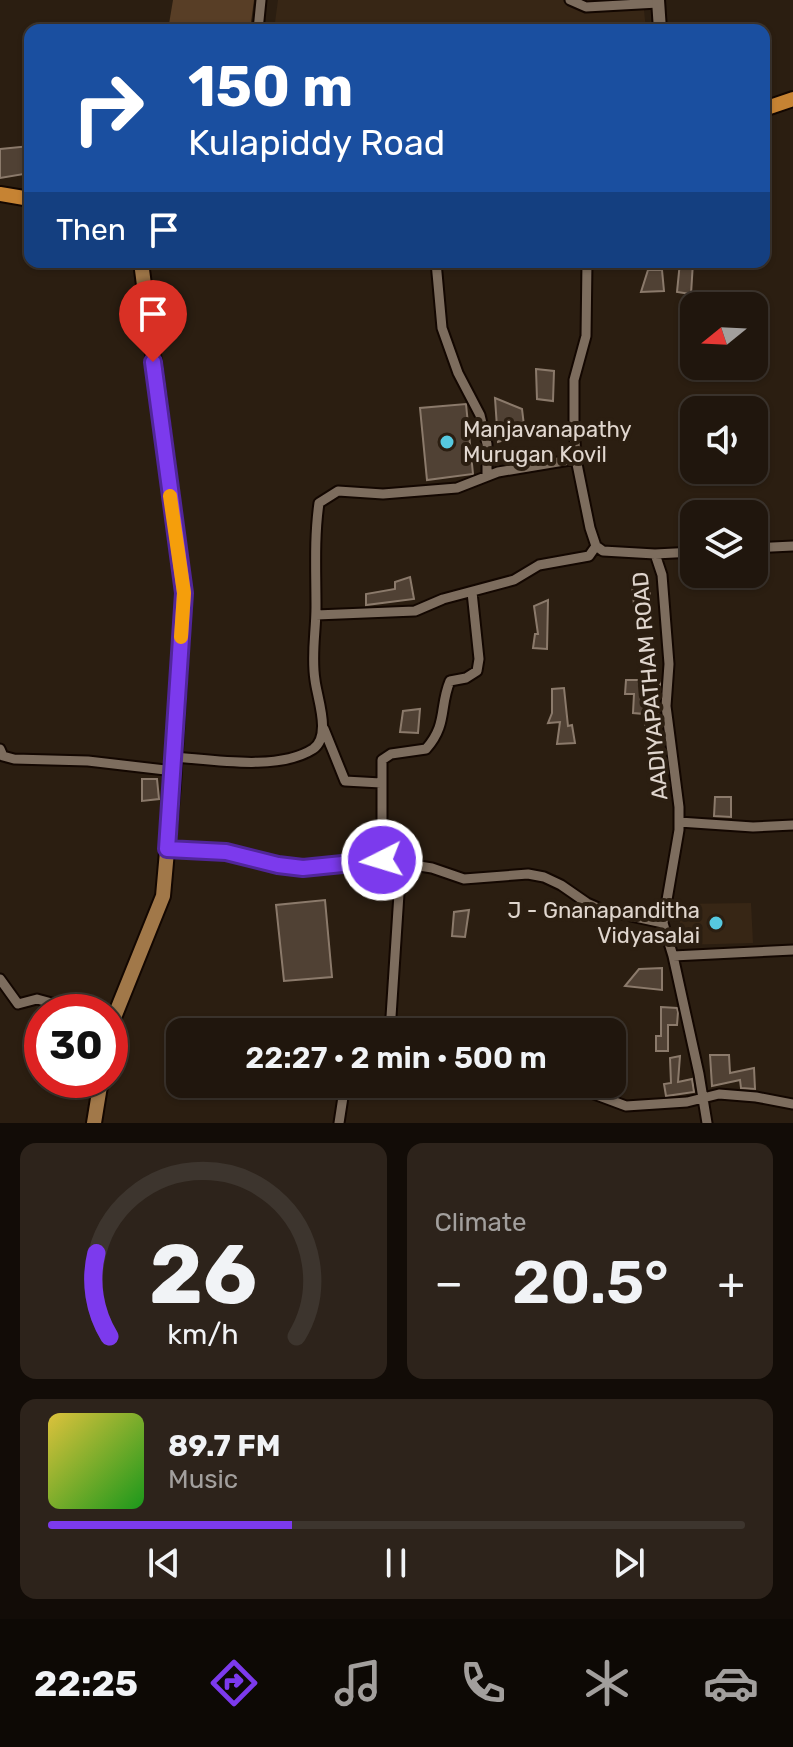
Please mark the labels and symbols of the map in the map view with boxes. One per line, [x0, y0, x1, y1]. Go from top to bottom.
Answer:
pin [119, 280, 187, 362]
north arrow [680, 292, 768, 380]
place label: Manjavanapathy Murugan Kovil [463, 416, 632, 468]
marker: Manjavanapathy Murugan Kovil [438, 433, 456, 451]
street label: AADIYAPATHAM ROAD [627, 571, 673, 801]
position arrow [340, 818, 424, 902]
place label: J - Gnanapanditha Vidyasalai [508, 897, 700, 949]
marker: J - Gnanapanditha Vidyasalai [707, 914, 725, 932]
speed limit sign: 30 [24, 994, 128, 1098]

